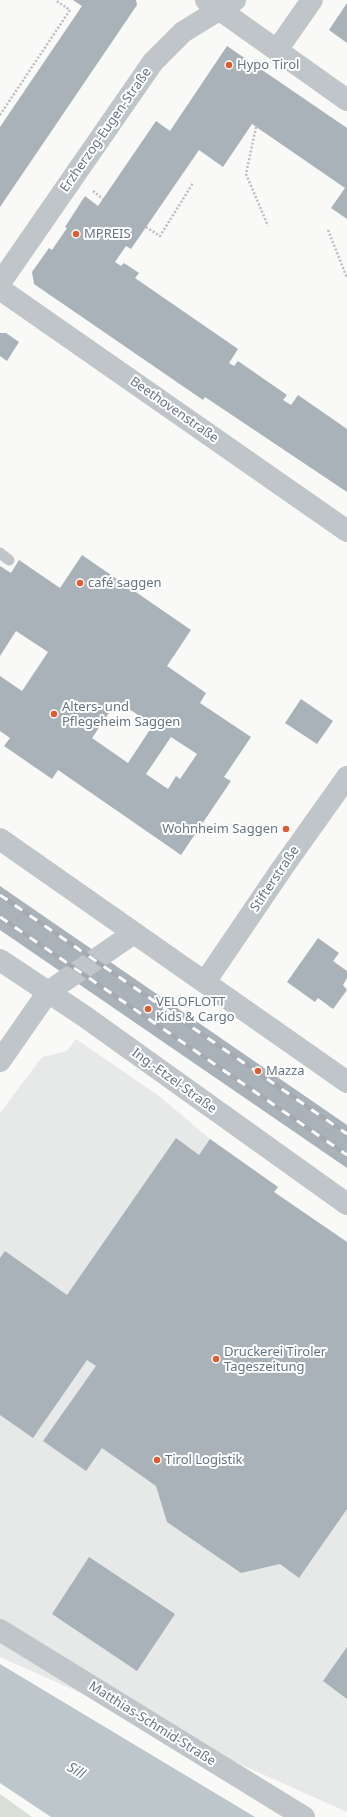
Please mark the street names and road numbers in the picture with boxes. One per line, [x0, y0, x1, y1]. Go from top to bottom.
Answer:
street label: Erzherzog-Eugen-Straße [57, 65, 155, 195]
street label: Beethovenstraße [127, 374, 221, 446]
street label: Stifterstraße [247, 843, 303, 915]
street label: Ing.-Etzel-Straße [129, 1045, 219, 1117]
street label: Matthias-Schmid-Straße [86, 1679, 218, 1769]

